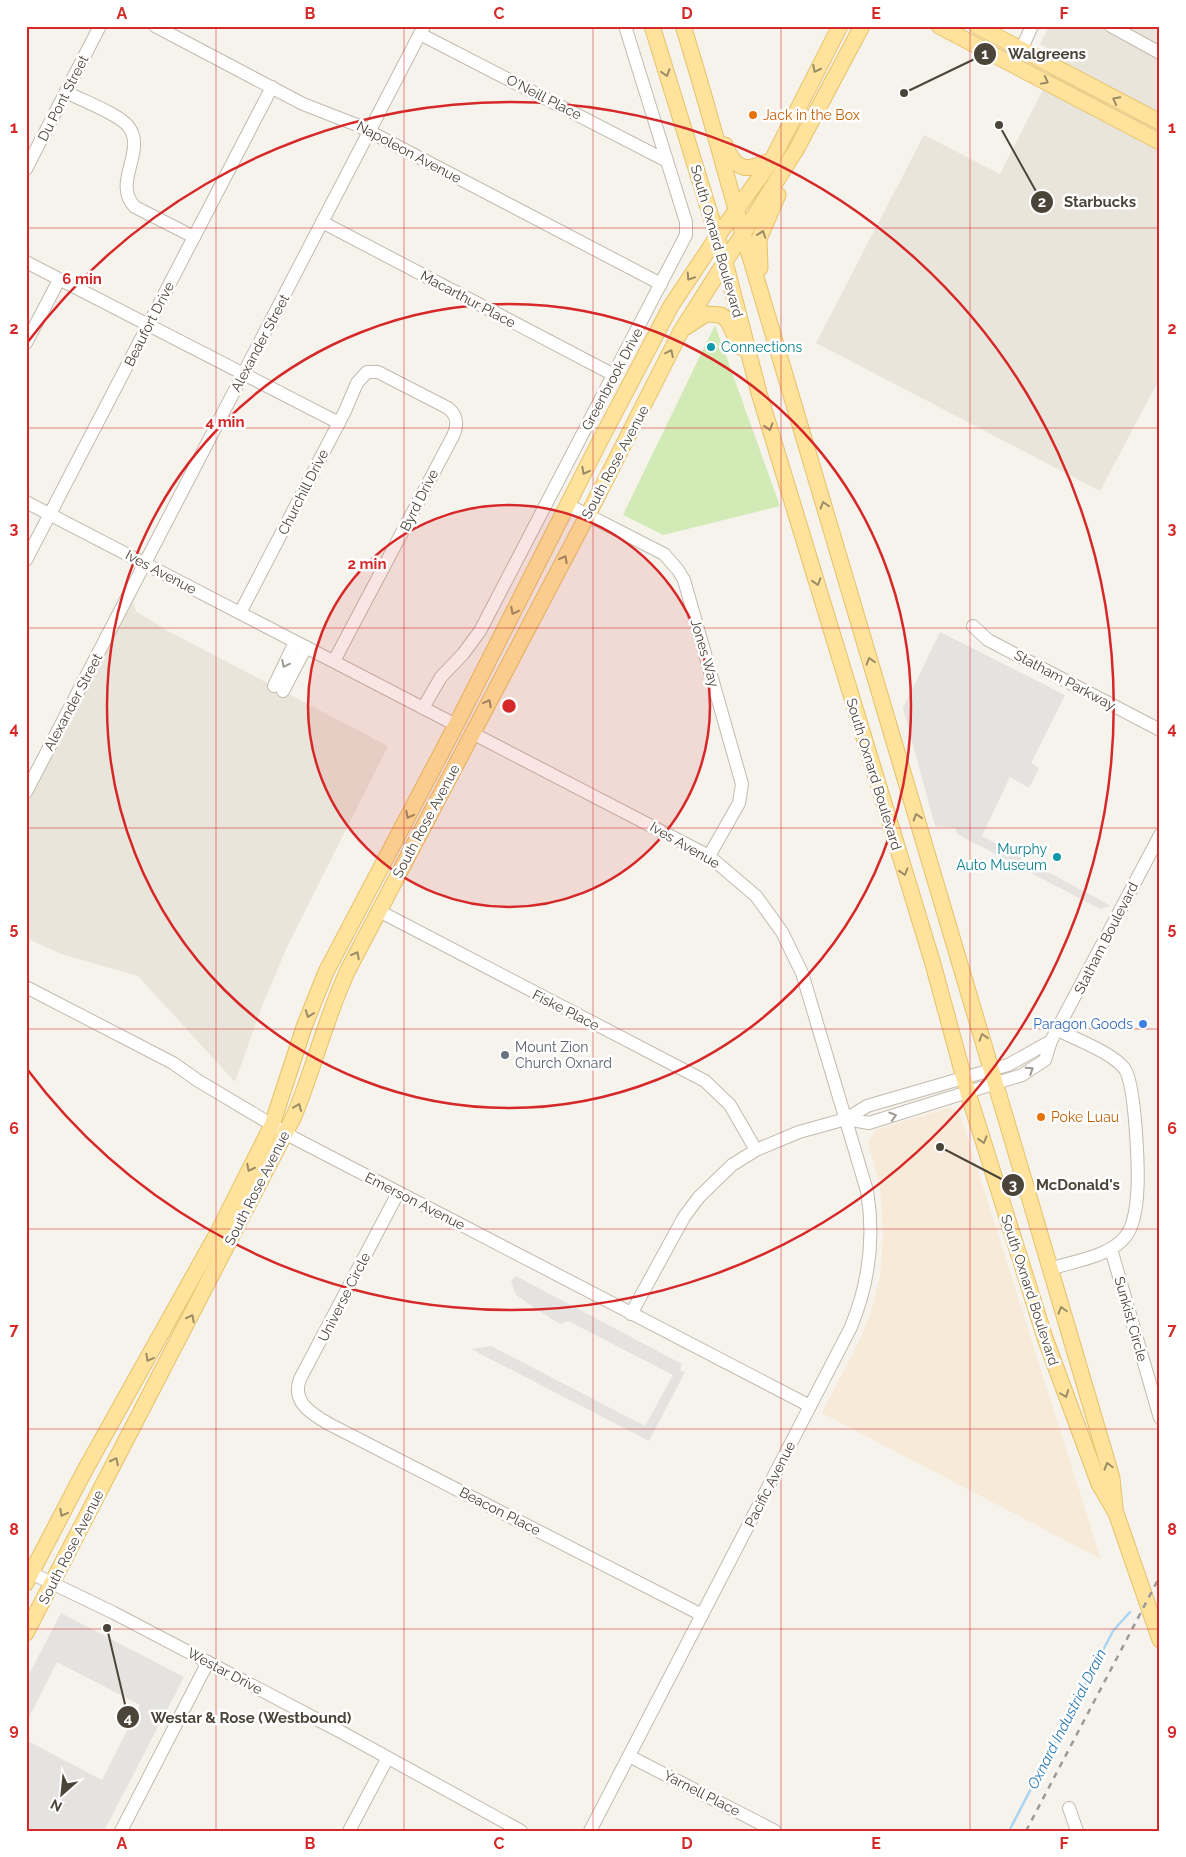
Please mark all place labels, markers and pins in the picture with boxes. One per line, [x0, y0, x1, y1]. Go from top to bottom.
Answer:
callout: Walgreens [973, 39, 1096, 69]
place label: Jack in the Box [763, 107, 860, 123]
marker: Jack in the Box [747, 109, 759, 121]
callout: Starbucks [1029, 187, 1146, 217]
place label: Connections [721, 339, 802, 355]
marker: Connections [705, 341, 717, 353]
centre of rings [500, 697, 518, 715]
place label: Murphy Auto Museum [956, 841, 1047, 873]
marker: Murphy Auto Museum [1051, 851, 1063, 863]
place label: Paragon Goods [1033, 1016, 1133, 1032]
marker: Paragon Goods [1137, 1018, 1149, 1030]
place label: Mount Zion Church Oxnard [515, 1039, 612, 1071]
marker: Mount Zion Church Oxnard [499, 1049, 511, 1061]
place label: Poke Luau [1051, 1109, 1119, 1125]
marker: Poke Luau [1035, 1111, 1047, 1123]
callout: McDonald's [1001, 1170, 1130, 1200]
callout: Westar & Rose (Westbound) [115, 1702, 361, 1732]

